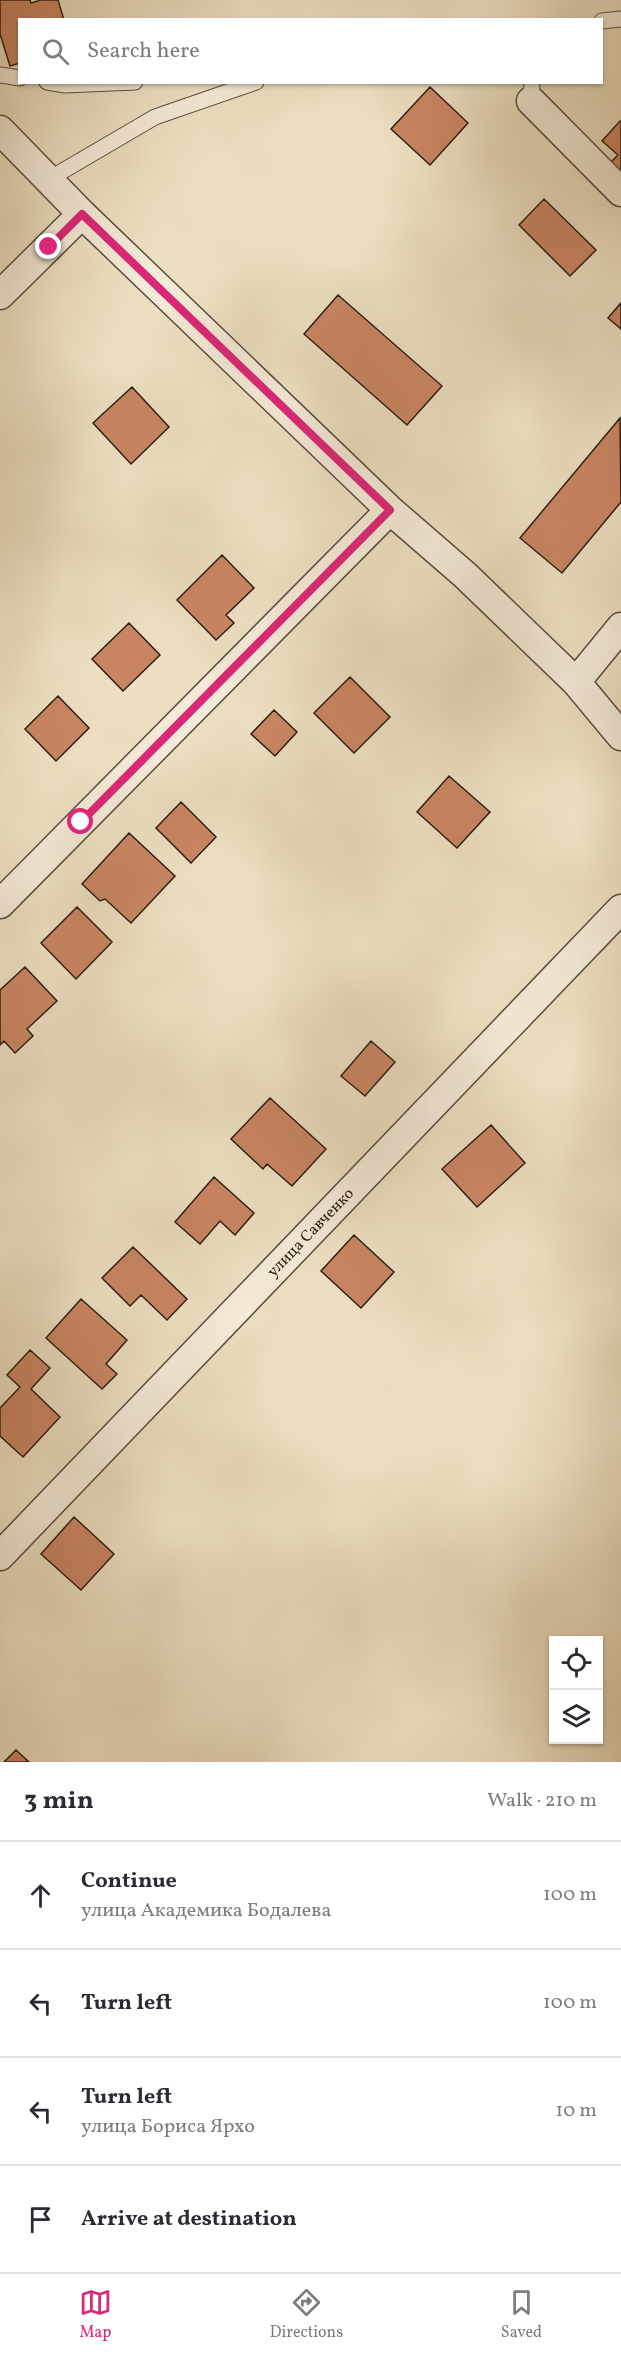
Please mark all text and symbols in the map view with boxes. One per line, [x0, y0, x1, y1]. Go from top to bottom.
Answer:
search box [18, 18, 603, 84]
icon: search [39, 35, 72, 68]
text: Search here [87, 36, 200, 67]
route end [35, 233, 61, 259]
route start [67, 808, 93, 834]
street label: улица Савченко [263, 1183, 359, 1283]
map controls [549, 1636, 603, 1744]
button: locate [549, 1636, 603, 1690]
button: layers [549, 1690, 603, 1744]
text: 3 min [24, 1783, 94, 1819]
text: Walk · 210 m [487, 1787, 597, 1815]
text: Continue [81, 1866, 177, 1897]
icon: ahead [24, 1879, 57, 1912]
text: 100 m [543, 1881, 597, 1909]
text: улица Академика Бодалева [81, 1897, 331, 1925]
icon: left [24, 1987, 57, 2020]
text: Turn left [81, 1988, 172, 2019]
text: 100 m [543, 1989, 597, 2017]
text: Turn left [81, 2082, 172, 2113]
icon: left [24, 2095, 57, 2128]
text: 10 m [556, 2097, 597, 2125]
text: улица Бориса Ярхо [81, 2113, 255, 2141]
icon: arrive [24, 2203, 57, 2236]
text: Arrive at destination [81, 2204, 297, 2235]
tab: Map [79, 2286, 112, 2344]
tab: Directions [270, 2286, 343, 2344]
tab: Saved [501, 2286, 542, 2344]

